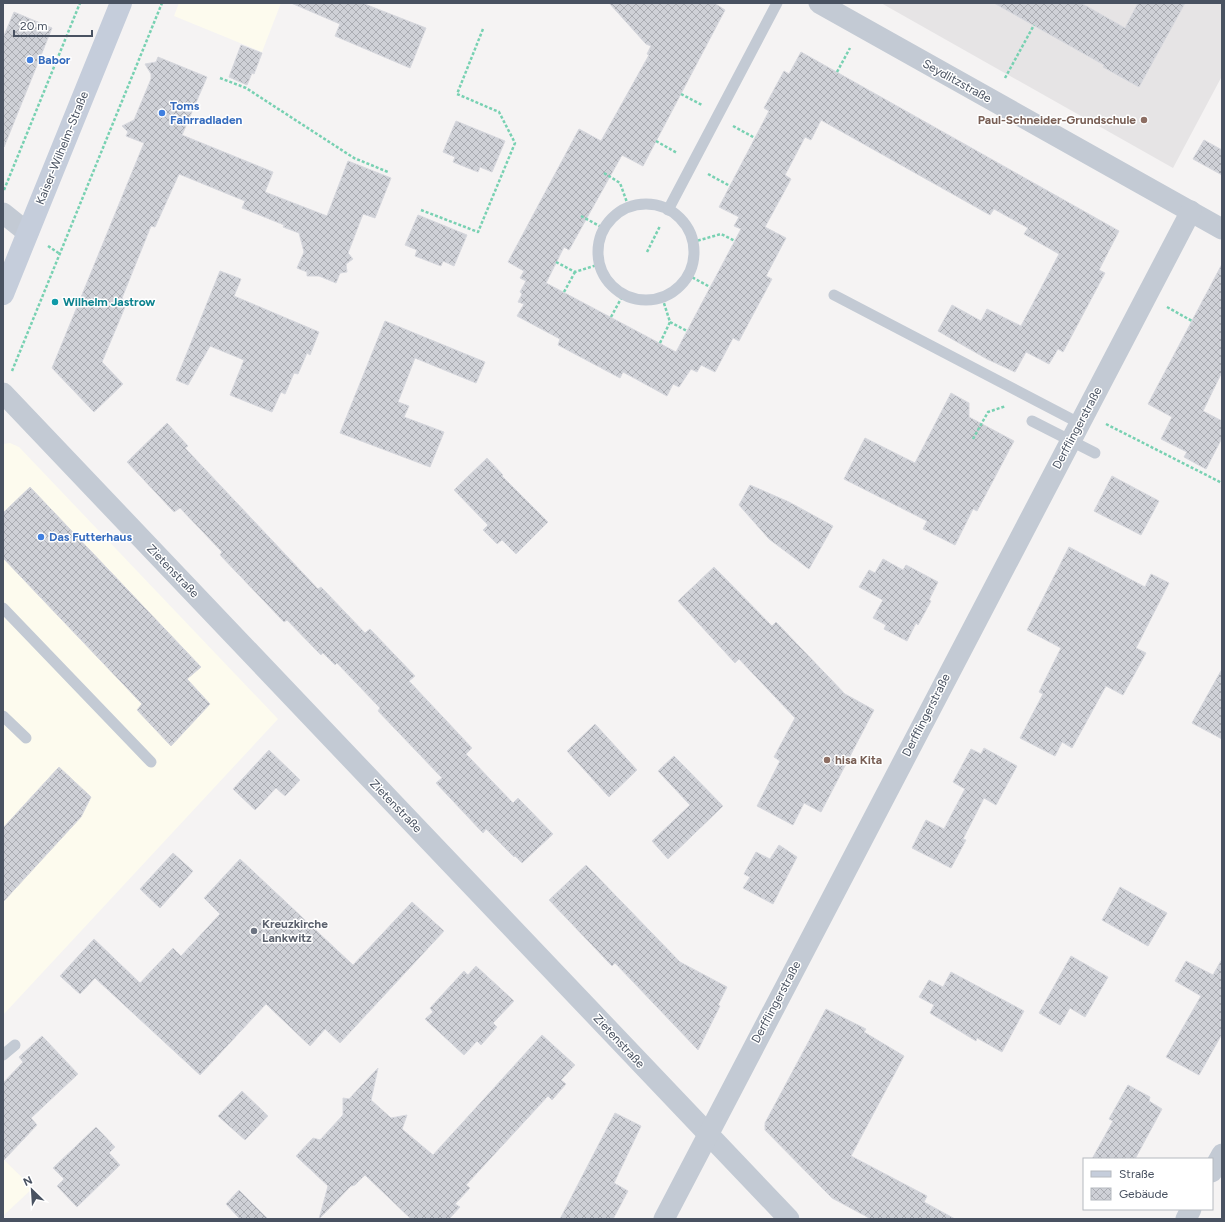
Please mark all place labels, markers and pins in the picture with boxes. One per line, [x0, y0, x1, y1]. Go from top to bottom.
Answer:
place label: Babor [38, 53, 71, 67]
marker: Babor [25, 55, 35, 65]
place label: Toms Fahrradladen [170, 99, 243, 127]
marker: Toms Fahrradladen [157, 108, 167, 118]
place label: Paul-Schneider-Grundschule [978, 113, 1136, 127]
marker: Paul-Schneider-Grundschule [1139, 115, 1149, 125]
place label: Wilhelm Jastrow [63, 295, 155, 309]
marker: Wilhelm Jastrow [50, 297, 60, 307]
place label: Das Futterhaus [49, 530, 132, 544]
marker: Das Futterhaus [36, 532, 46, 542]
place label: hisa Kita [835, 753, 882, 767]
marker: hisa Kita [822, 755, 832, 765]
place label: Kreuzkirche Lankwitz [262, 917, 328, 945]
marker: Kreuzkirche Lankwitz [249, 926, 259, 936]

